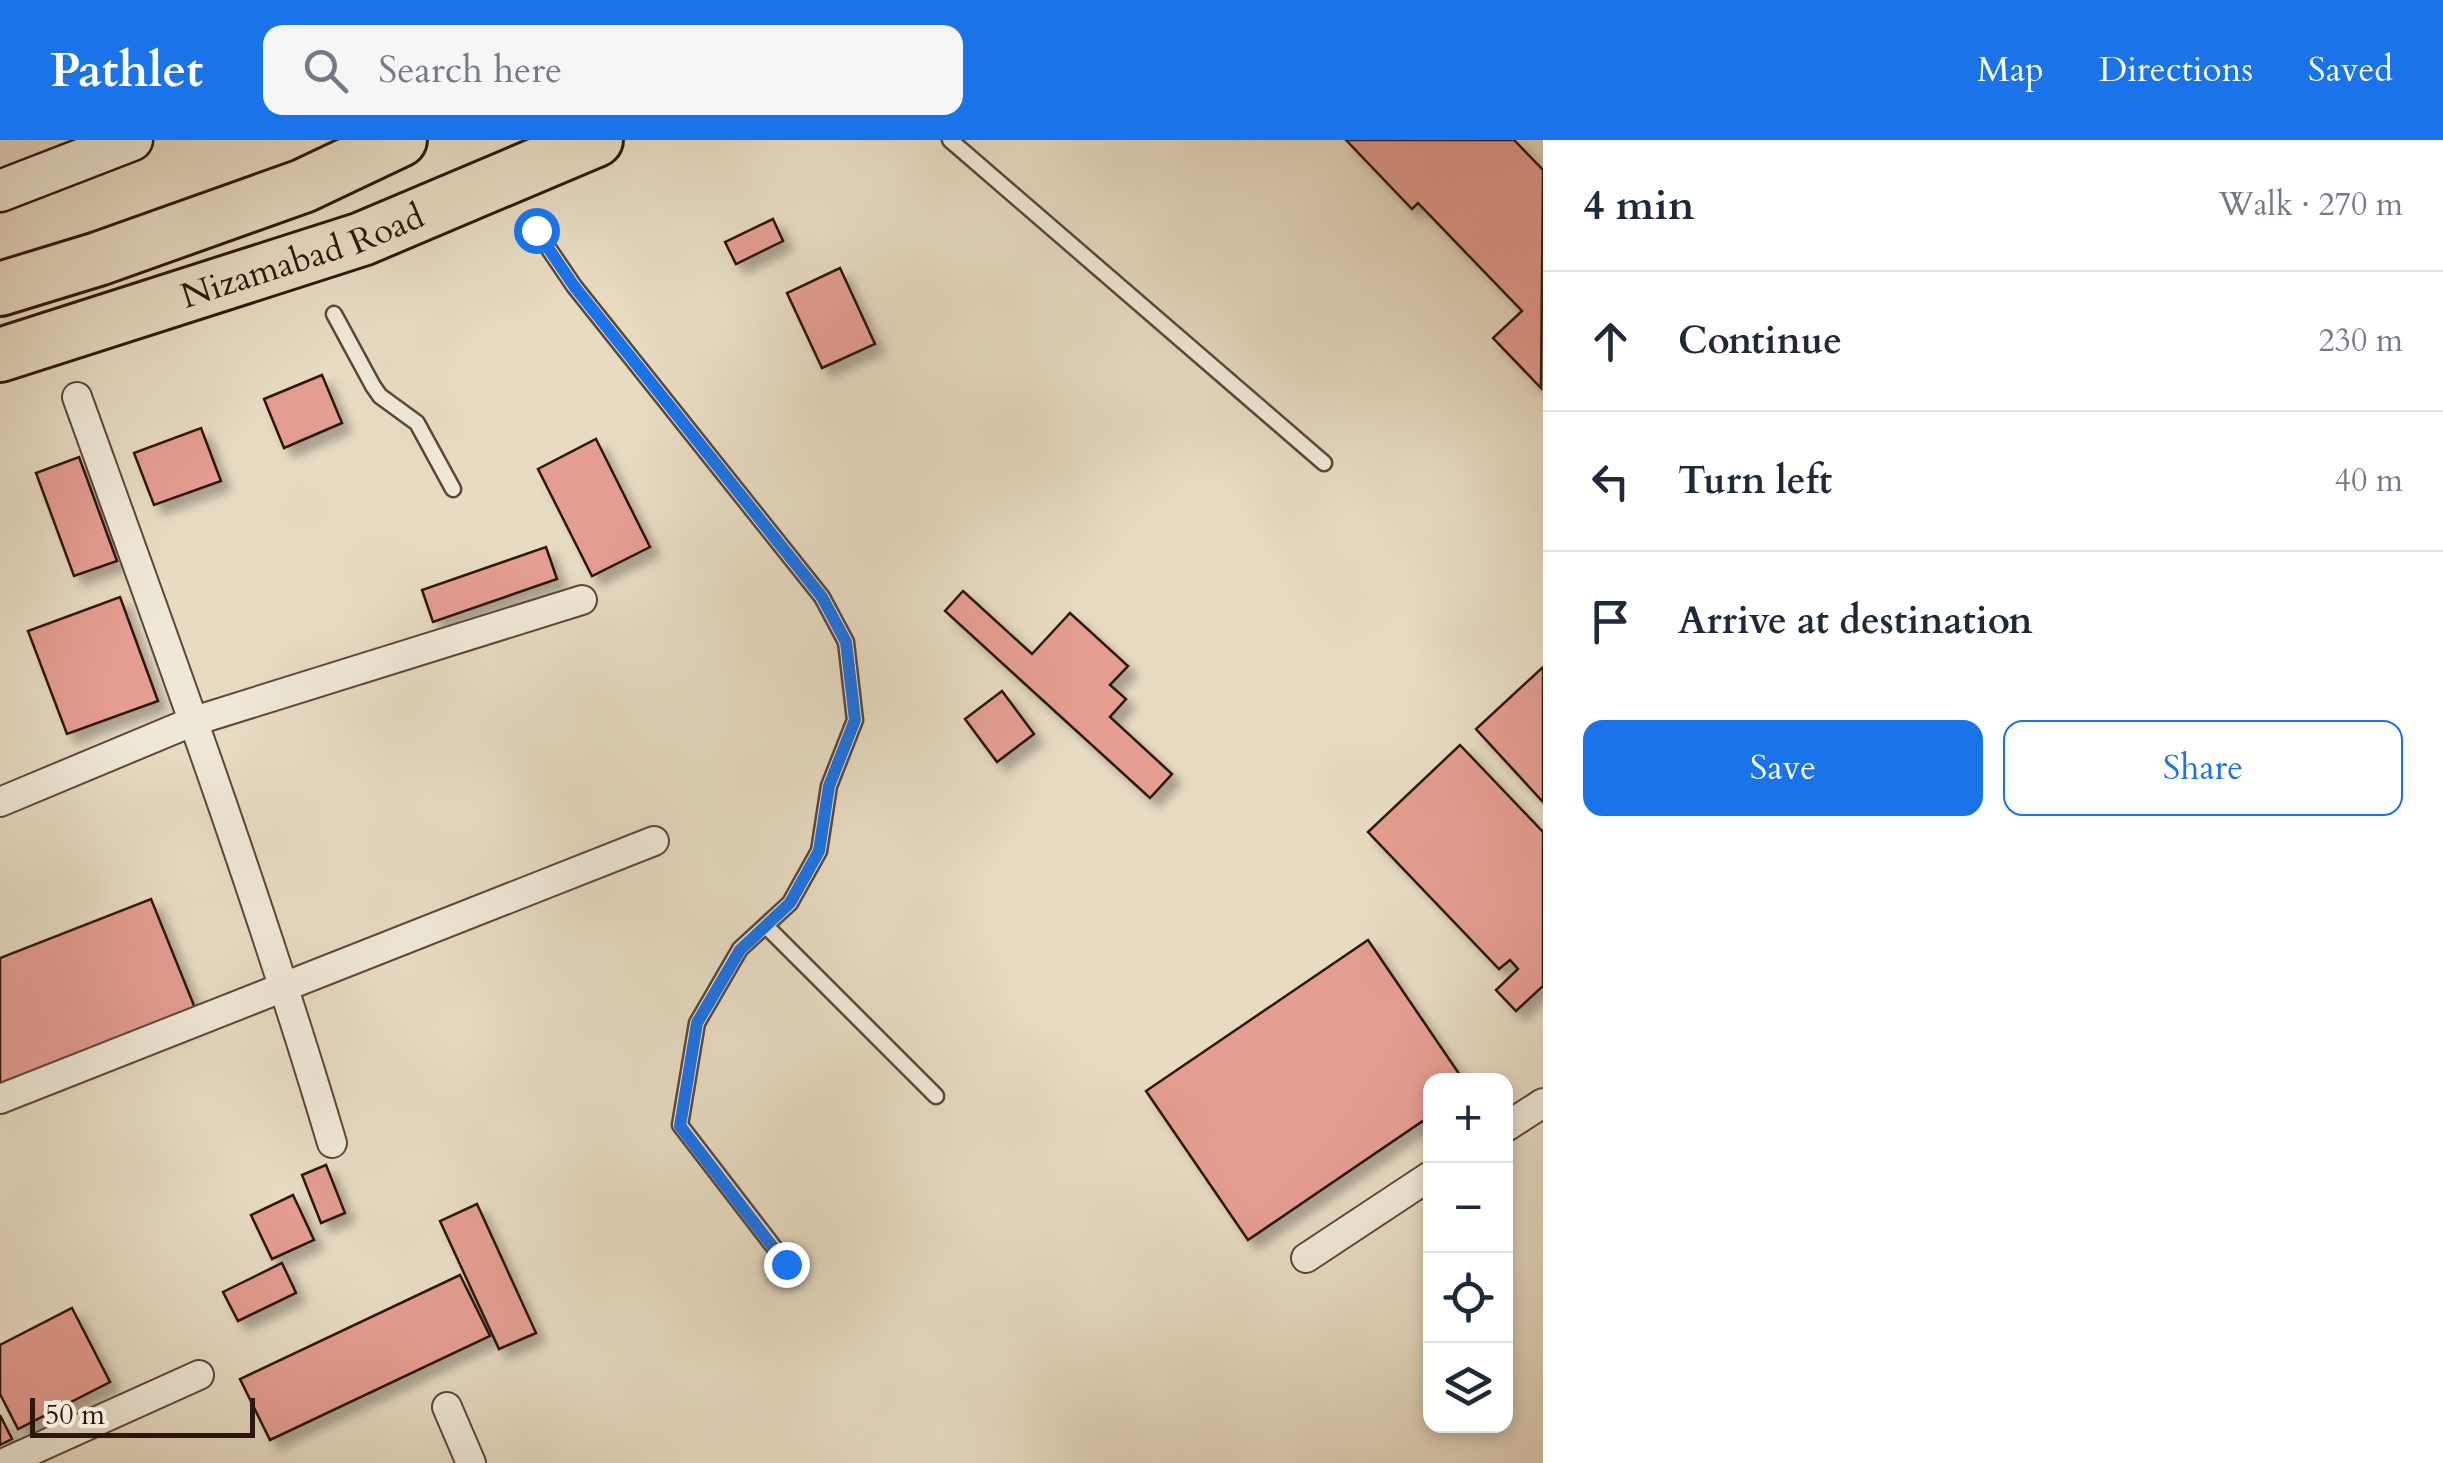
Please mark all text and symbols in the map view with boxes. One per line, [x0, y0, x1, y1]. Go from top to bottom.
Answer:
search box [263, 25, 963, 115]
text: Pathlet [50, 38, 203, 103]
icon: search [298, 43, 353, 98]
text: Search here [378, 44, 562, 96]
text: Map [1977, 46, 2044, 94]
text: Directions [2099, 46, 2253, 94]
text: Saved [2308, 46, 2393, 94]
text: 4 min [1583, 177, 1695, 234]
text: Walk · 270 m [2218, 183, 2403, 227]
street label: Nizamabad Road [175, 192, 432, 321]
route start [514, 208, 560, 254]
icon: ahead [1583, 314, 1638, 369]
text: Continue [1678, 315, 1842, 367]
text: 230 m [2318, 319, 2403, 363]
icon: left [1583, 454, 1638, 509]
text: Turn left [1678, 455, 1832, 507]
text: 40 m [2335, 459, 2403, 503]
icon: arrive [1583, 594, 1638, 649]
text: Arrive at destination [1678, 595, 2033, 647]
button: Save [1583, 720, 1983, 816]
button: Share [2003, 720, 2403, 816]
map controls [1423, 1073, 1513, 1433]
button: + [1423, 1073, 1513, 1163]
button: − [1423, 1163, 1513, 1253]
route end [764, 1242, 810, 1288]
button: locate [1423, 1253, 1513, 1343]
button: layers [1423, 1343, 1513, 1433]
scale bar [30, 1393, 255, 1438]
text: 50 m [45, 1396, 105, 1434]

